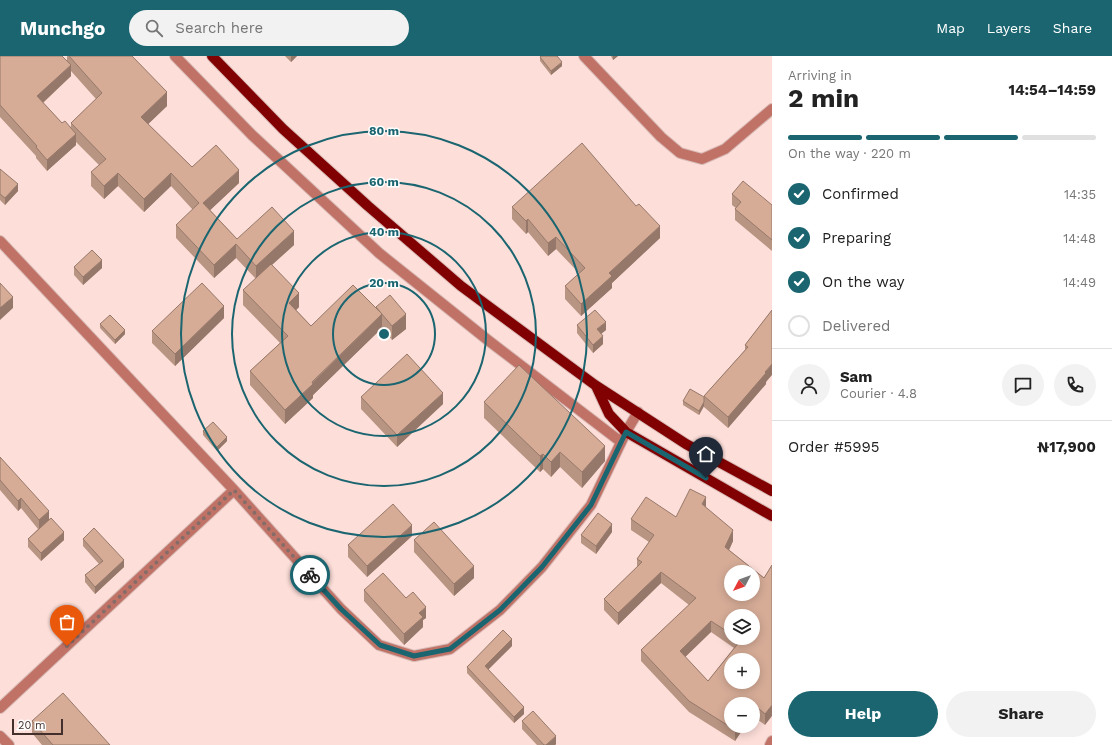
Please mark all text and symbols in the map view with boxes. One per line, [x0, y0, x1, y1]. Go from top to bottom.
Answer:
search box [129, 10, 409, 46]
text: Munchgo [20, 17, 105, 40]
icon: search [143, 17, 165, 39]
text: Search here [175, 19, 263, 37]
text: Map [936, 20, 965, 36]
text: Layers [987, 20, 1031, 36]
text: Share [1053, 20, 1092, 36]
text: Arriving in [788, 68, 852, 83]
text: 14:54–14:59 [1008, 81, 1096, 99]
text: 2 min [788, 83, 859, 113]
text: 80 m [369, 124, 399, 138]
text: On the way · 220 m [788, 146, 911, 161]
text: 60 m [369, 175, 399, 189]
icon: check [788, 183, 810, 205]
text: Confirmed [822, 185, 899, 203]
text: 14:35 [1064, 187, 1096, 202]
text: 40 m [369, 225, 399, 239]
icon: check [788, 227, 810, 249]
text: Preparing [822, 229, 891, 247]
text: 14:48 [1063, 231, 1096, 246]
icon: check [788, 271, 810, 293]
text: On the way [822, 273, 904, 291]
text: 14:49 [1063, 275, 1096, 290]
text: 20 m [369, 276, 399, 290]
text: Delivered [822, 317, 890, 335]
centre of rings [377, 327, 391, 341]
button: person [788, 364, 830, 406]
button: chat [1002, 364, 1044, 406]
button: phone [1054, 364, 1096, 406]
text: Sam [840, 368, 872, 386]
text: Courier · 4.8 [840, 386, 917, 401]
pin [689, 437, 723, 478]
text: Order #5995 [788, 438, 880, 456]
text: ₦17,900 [1037, 438, 1096, 456]
icon: home [695, 443, 717, 465]
courier [290, 555, 330, 595]
icon: bike [299, 564, 321, 586]
north arrow [724, 565, 760, 601]
map controls [724, 565, 760, 733]
pin [50, 605, 84, 646]
button: layers [724, 609, 760, 645]
icon: bag [56, 611, 78, 633]
button: + [724, 653, 760, 689]
button: Help [788, 691, 938, 737]
button: Share [946, 691, 1096, 737]
button: − [724, 697, 760, 733]
scale bar [12, 717, 63, 736]
text: 20 m [18, 719, 46, 732]

